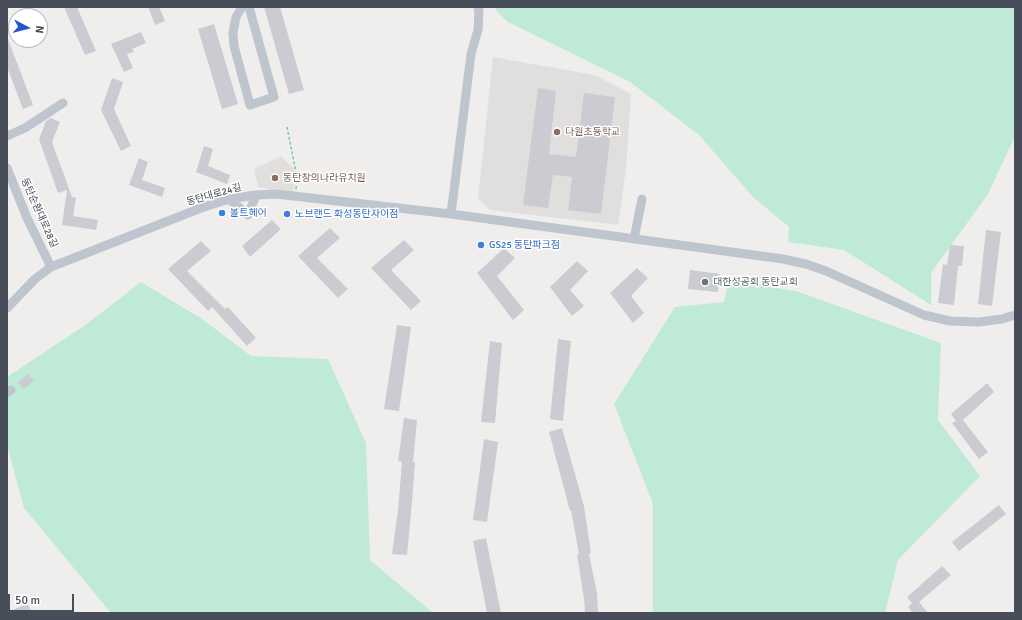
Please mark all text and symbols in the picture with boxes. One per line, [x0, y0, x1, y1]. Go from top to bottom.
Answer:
north arrow [8, 8, 48, 48]
text: N [32, 25, 46, 34]
place label: 다원초등학교 [565, 126, 620, 138]
marker: 다원초등학교 [552, 127, 562, 137]
place label: 동탄창의나라유치원 [283, 172, 366, 184]
marker: 동탄창의나라유치원 [270, 173, 280, 183]
street label: 동탄순환대로28길 [18, 176, 60, 250]
street label: 동탄대로24길 [185, 181, 243, 209]
place label: 볼트헤어 [230, 207, 267, 219]
marker: 볼트헤어 [217, 208, 227, 218]
place label: 노브랜드 화성동탄자이점 [295, 208, 398, 220]
marker: 노브랜드 화성동탄자이점 [282, 209, 292, 219]
place label: GS25 동탄파크점 [489, 239, 560, 251]
marker: GS25 동탄파크점 [476, 240, 486, 250]
place label: 대한성공회 동탄교회 [713, 276, 798, 288]
marker: 대한성공회 동탄교회 [700, 277, 710, 287]
scale bar [10, 586, 76, 612]
text: 50 m [15, 593, 40, 608]

